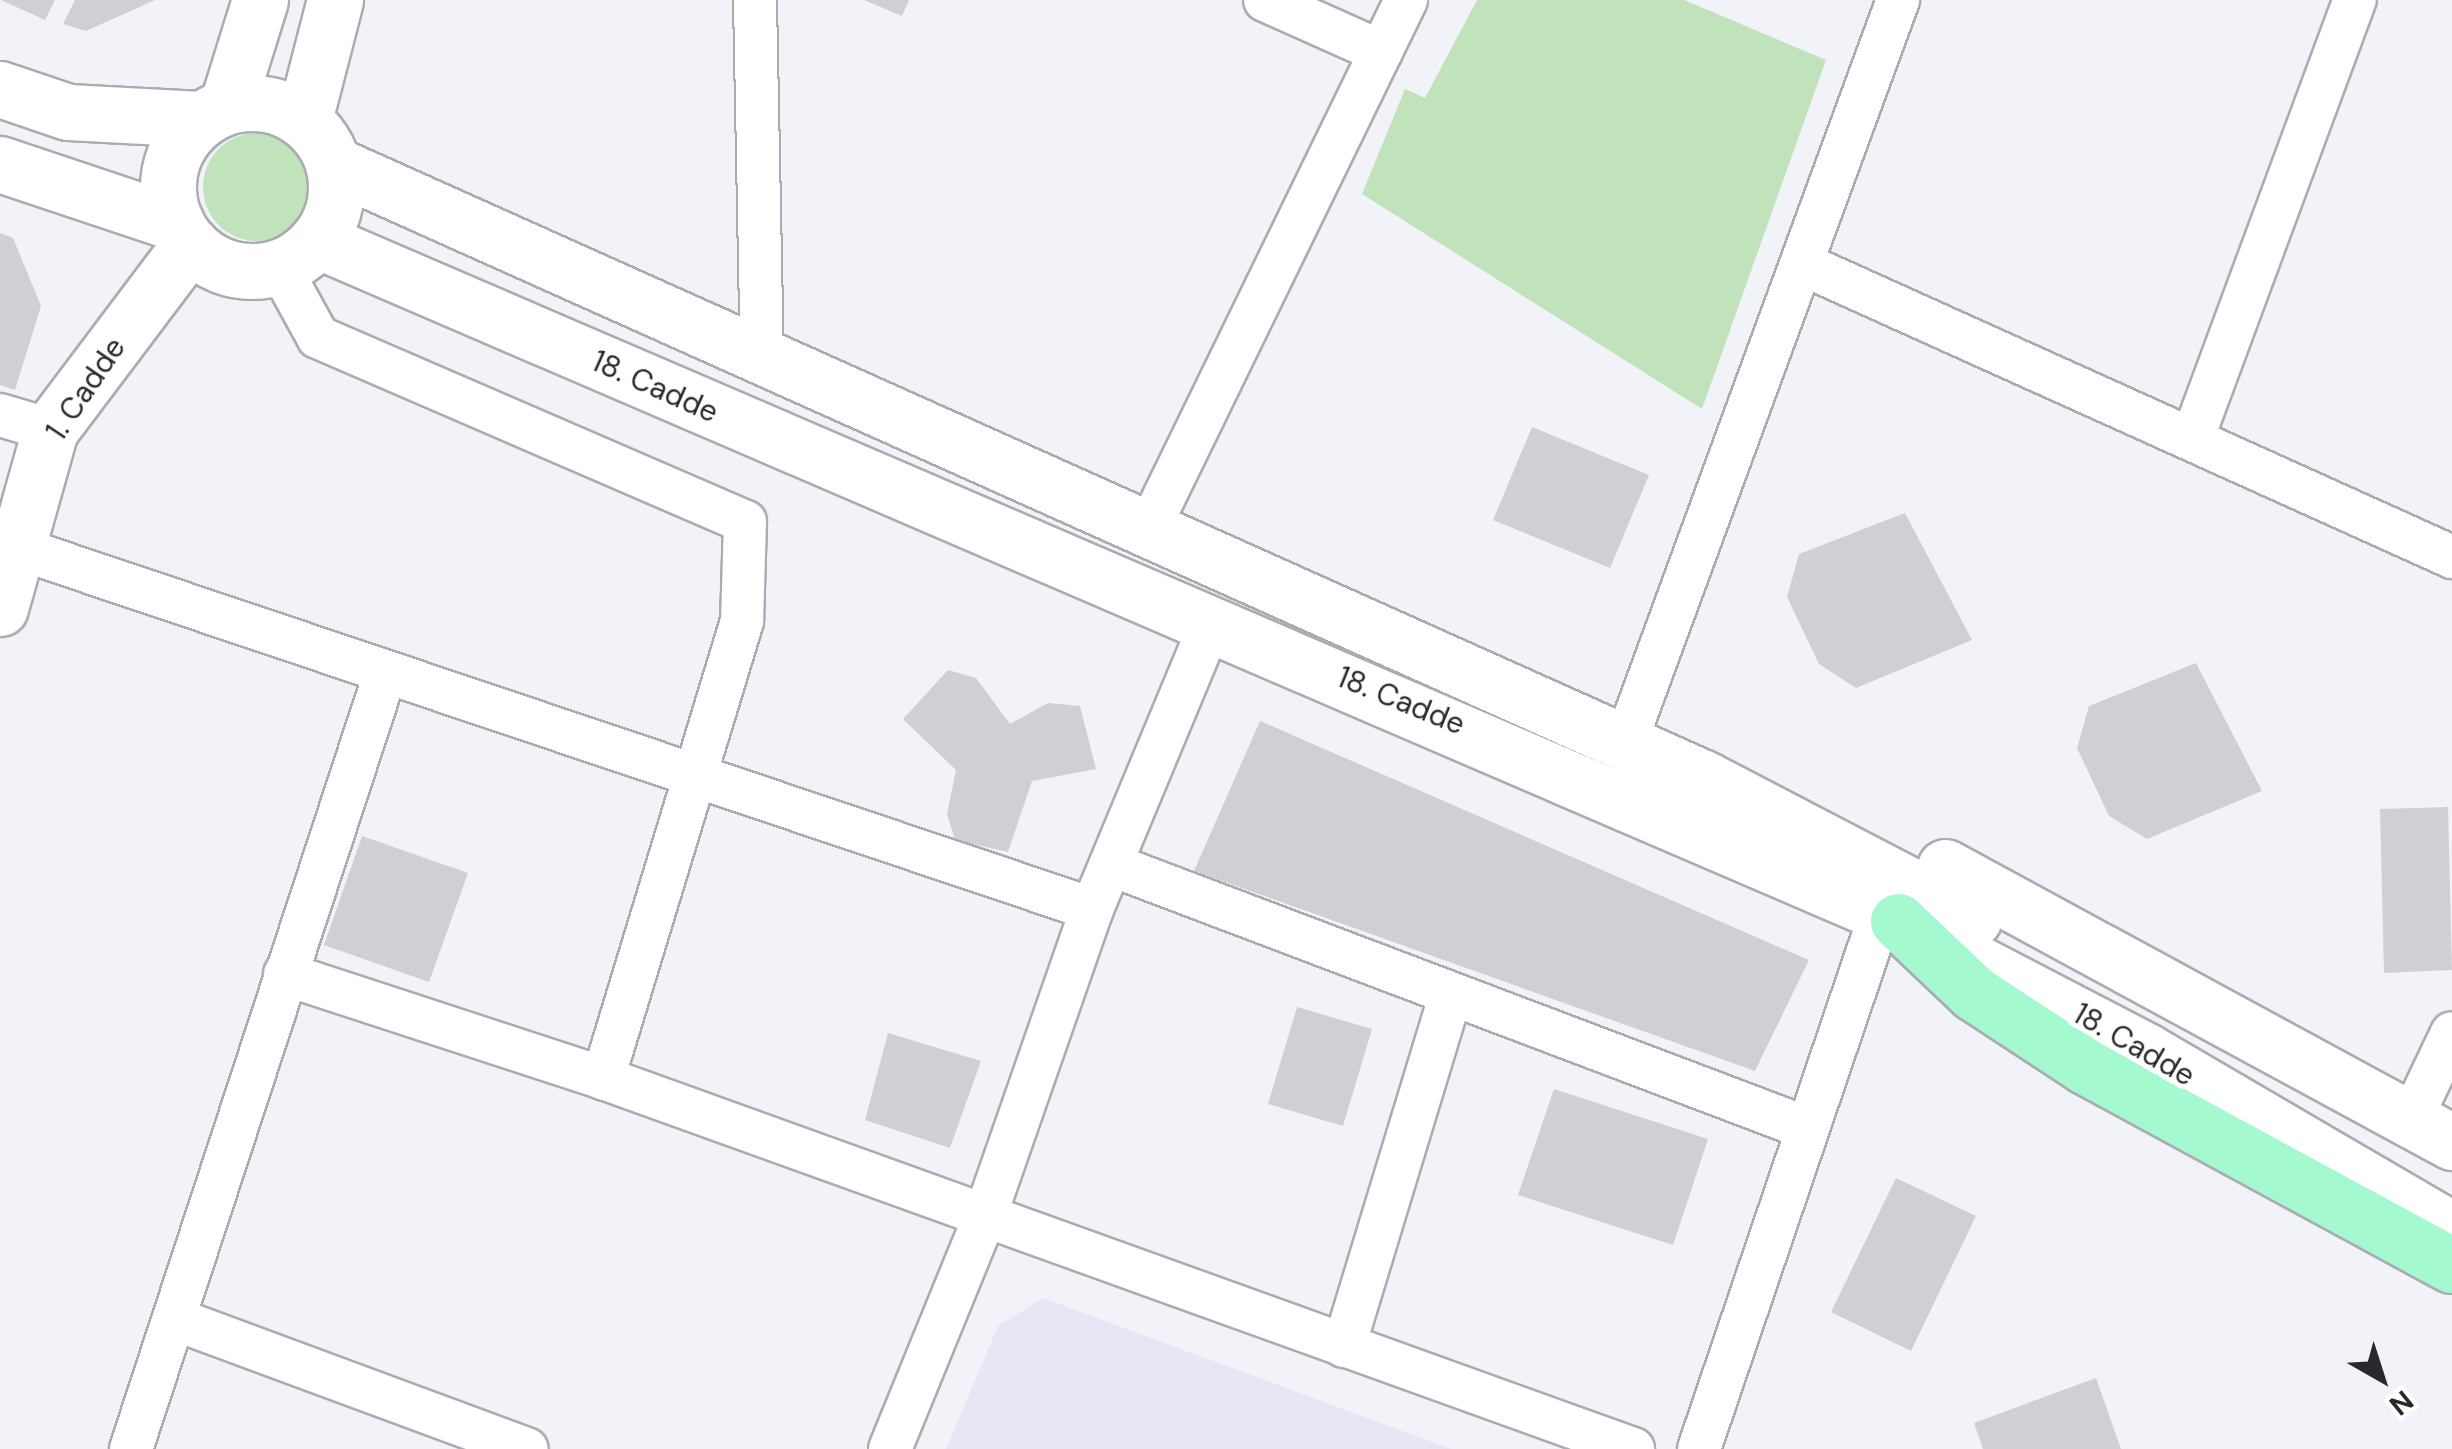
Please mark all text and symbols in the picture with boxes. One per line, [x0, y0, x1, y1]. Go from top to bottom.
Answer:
street label: 1. Cadde [39, 331, 133, 447]
street label: 18. Cadde [586, 343, 724, 431]
street label: 18. Cadde [1332, 659, 1470, 743]
street label: 18. Cadde [2067, 996, 2201, 1094]
north arrow [2332, 1329, 2432, 1429]
text: N [2382, 1382, 2421, 1424]

